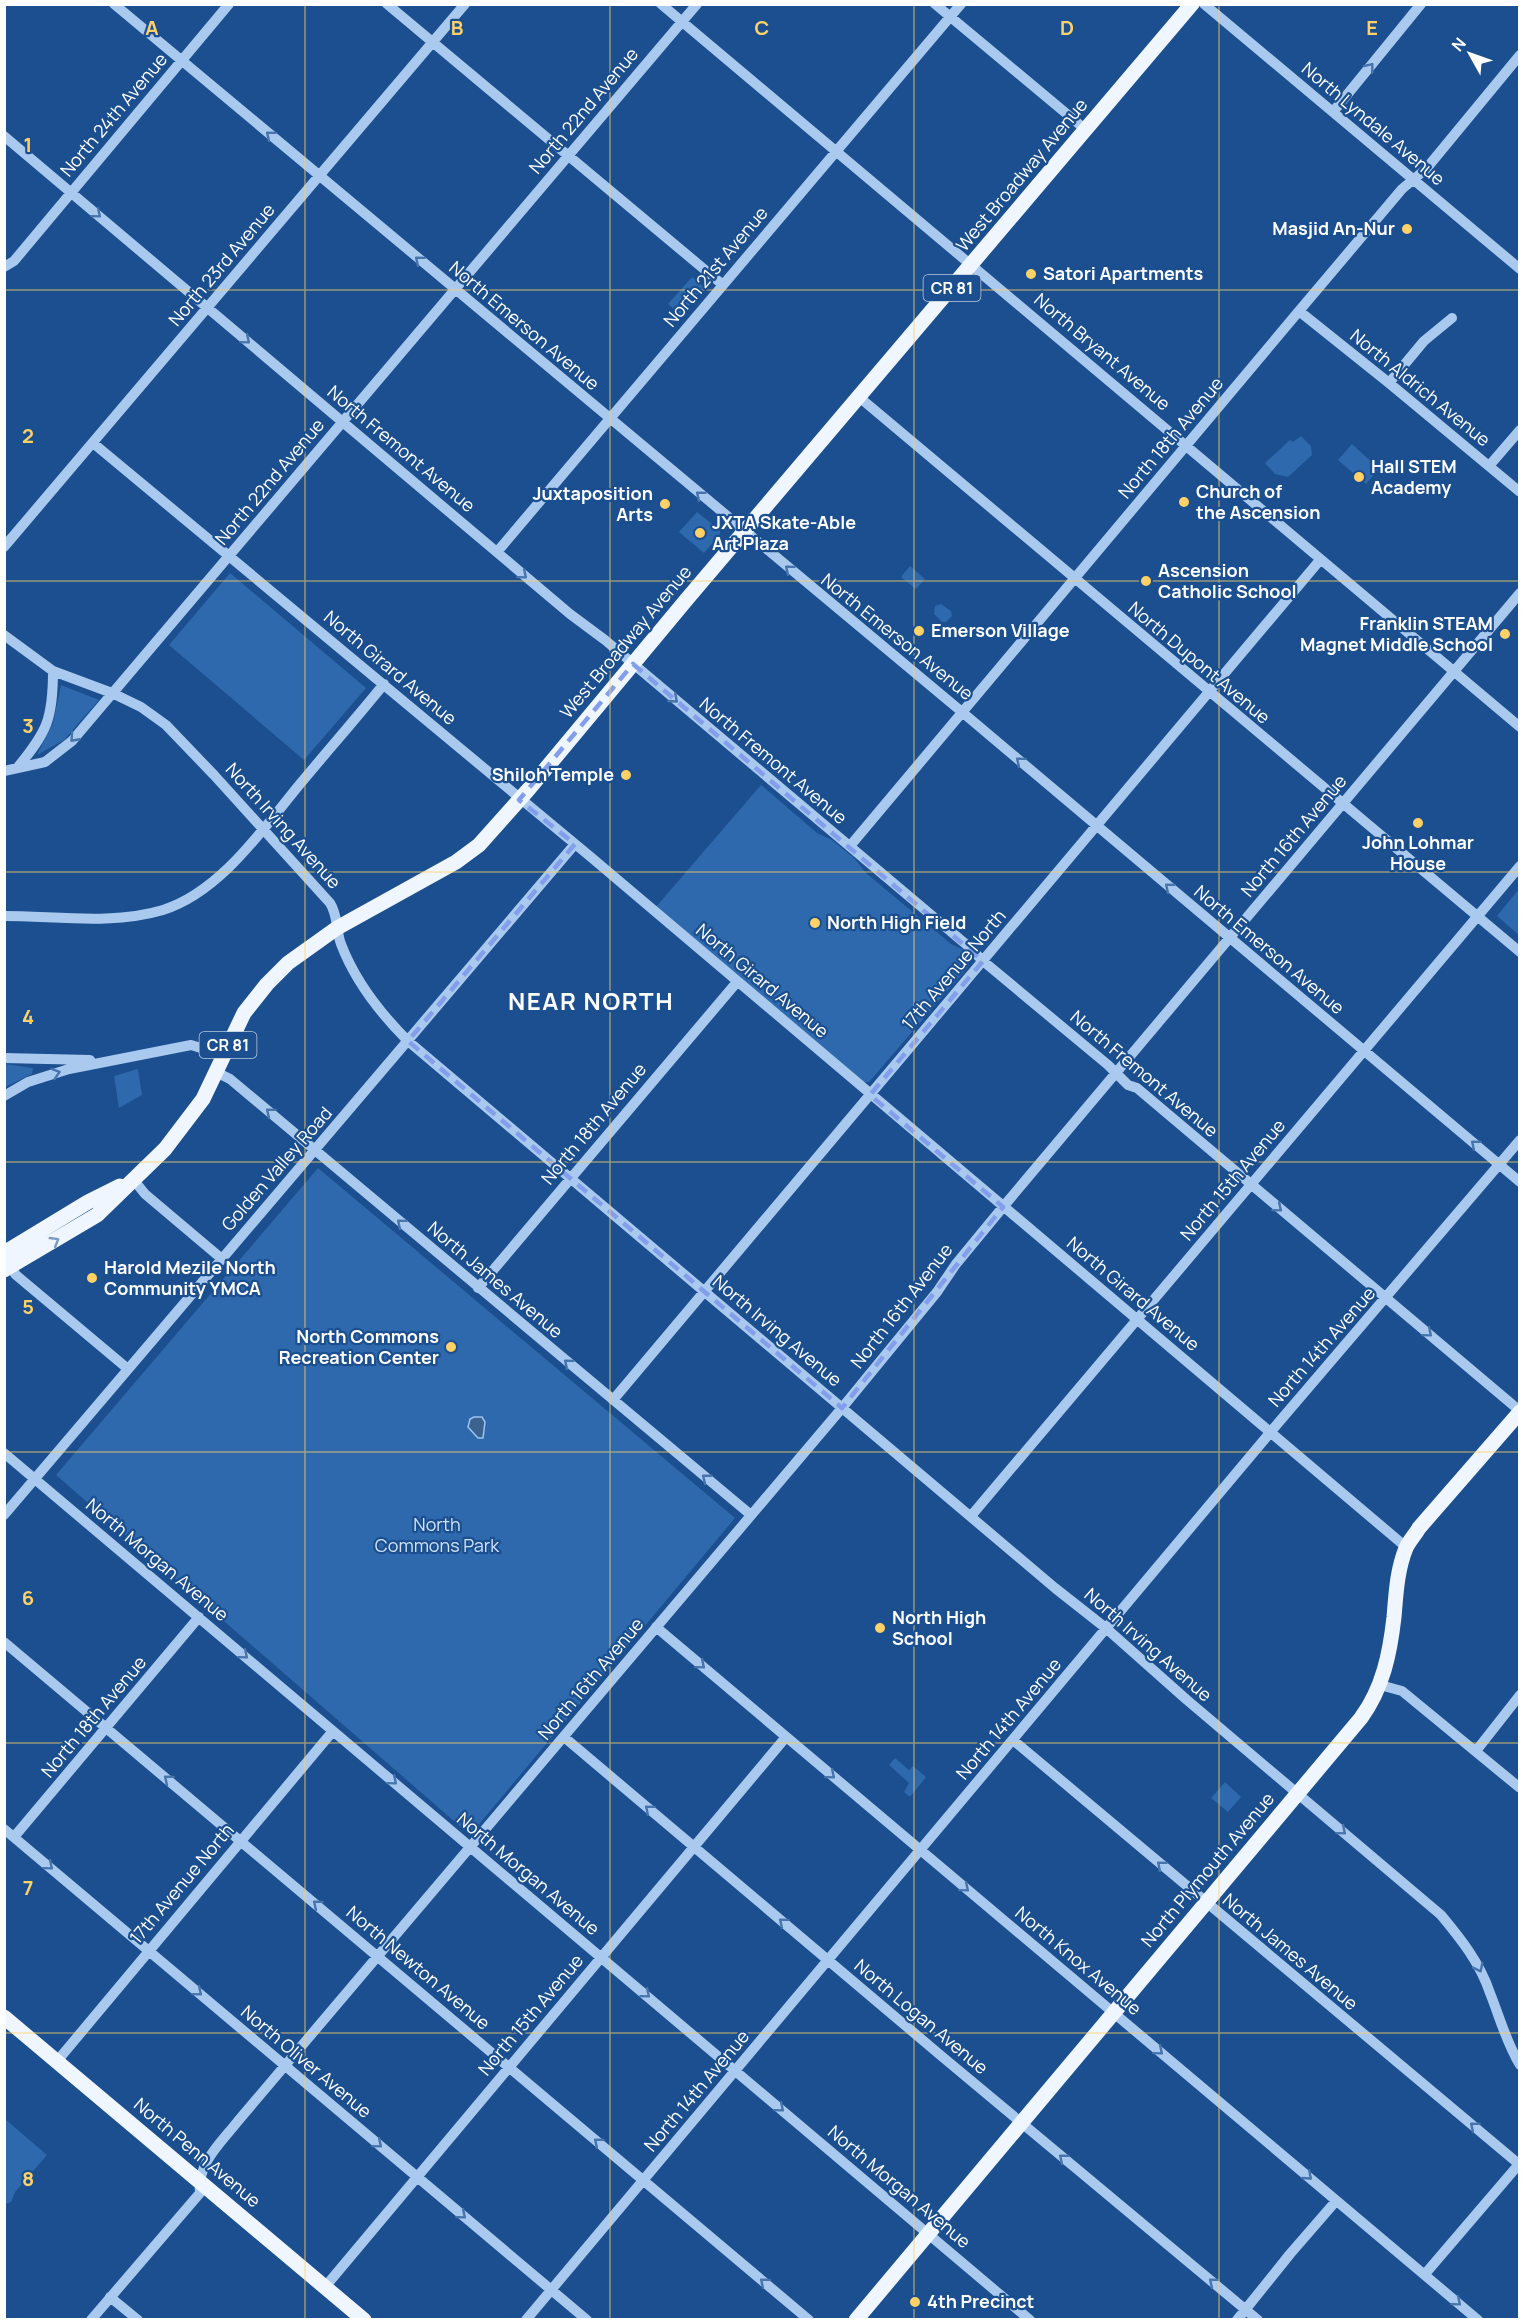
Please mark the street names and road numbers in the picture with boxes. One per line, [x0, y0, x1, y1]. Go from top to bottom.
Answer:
street label: North 22nd Avenue [523, 42, 643, 179]
street label: North 24th Avenue [54, 47, 172, 181]
street label: North Lyndale Avenue [1297, 56, 1450, 190]
street label: West Broadway Avenue [950, 93, 1092, 256]
street label: North 23rd Avenue [163, 198, 280, 331]
street label: North 21st Avenue [658, 201, 773, 332]
street label: North Emerson Avenue [445, 255, 605, 395]
road number: CR 81 [924, 275, 980, 301]
street label: North Bryant Avenue [1030, 287, 1176, 415]
street label: North Aldrich Avenue [1346, 323, 1496, 451]
street label: North 18th Avenue [1112, 372, 1228, 503]
street label: North Fremont Avenue [323, 379, 480, 517]
street label: North 22nd Avenue [209, 413, 329, 550]
street label: West Broadway Avenue [554, 560, 696, 723]
street label: North Emerson Avenue [817, 567, 979, 705]
street label: North Dupont Avenue [1124, 596, 1276, 729]
street label: North Girard Avenue [319, 605, 462, 730]
street label: North Fremont Avenue [695, 691, 852, 829]
street label: North Irving Avenue [221, 757, 347, 893]
street label: North 16th Avenue [1235, 769, 1351, 901]
street label: North Emerson Avenue [1190, 879, 1350, 1019]
street label: 17th Avenue North [896, 904, 1011, 1035]
street label: North Girard Avenue [691, 918, 834, 1043]
street label: North Fremont Avenue [1066, 1004, 1223, 1142]
road number: CR 81 [200, 1032, 256, 1058]
street label: North 18th Avenue [535, 1058, 651, 1189]
street label: Golden Valley Road [216, 1101, 337, 1236]
street label: North 15th Avenue [1174, 1114, 1290, 1245]
street label: North James Avenue [423, 1215, 568, 1343]
street label: North Girard Avenue [1062, 1231, 1205, 1356]
street label: North 16th Avenue [845, 1238, 958, 1373]
street label: North Irving Avenue [708, 1269, 847, 1391]
street label: North 14th Avenue [1262, 1281, 1380, 1411]
street label: North Morgan Avenue [81, 1492, 234, 1626]
street label: North Irving Avenue [1080, 1582, 1218, 1706]
street label: North 16th Avenue [532, 1612, 648, 1744]
street label: North 18th Avenue [35, 1651, 151, 1782]
street label: North 14th Avenue [950, 1653, 1066, 1784]
street label: North Plymouth Avenue [1135, 1787, 1279, 1952]
street label: North Morgan Avenue [452, 1806, 605, 1940]
street label: 17th Avenue North [124, 1818, 239, 1949]
street label: North James Avenue [1218, 1887, 1363, 2015]
street label: North Newton Avenue [342, 1900, 496, 2034]
street label: North Knox Avenue [1011, 1900, 1147, 2020]
street label: North 15th Avenue [472, 1949, 588, 2080]
street label: North Logan Avenue [850, 1953, 993, 2079]
street label: North Oliver Avenue [236, 2000, 377, 2123]
street label: North 14th Avenue [638, 2025, 754, 2156]
street label: North Penn Avenue [129, 2092, 266, 2212]
street label: North Morgan Avenue [823, 2119, 976, 2253]

